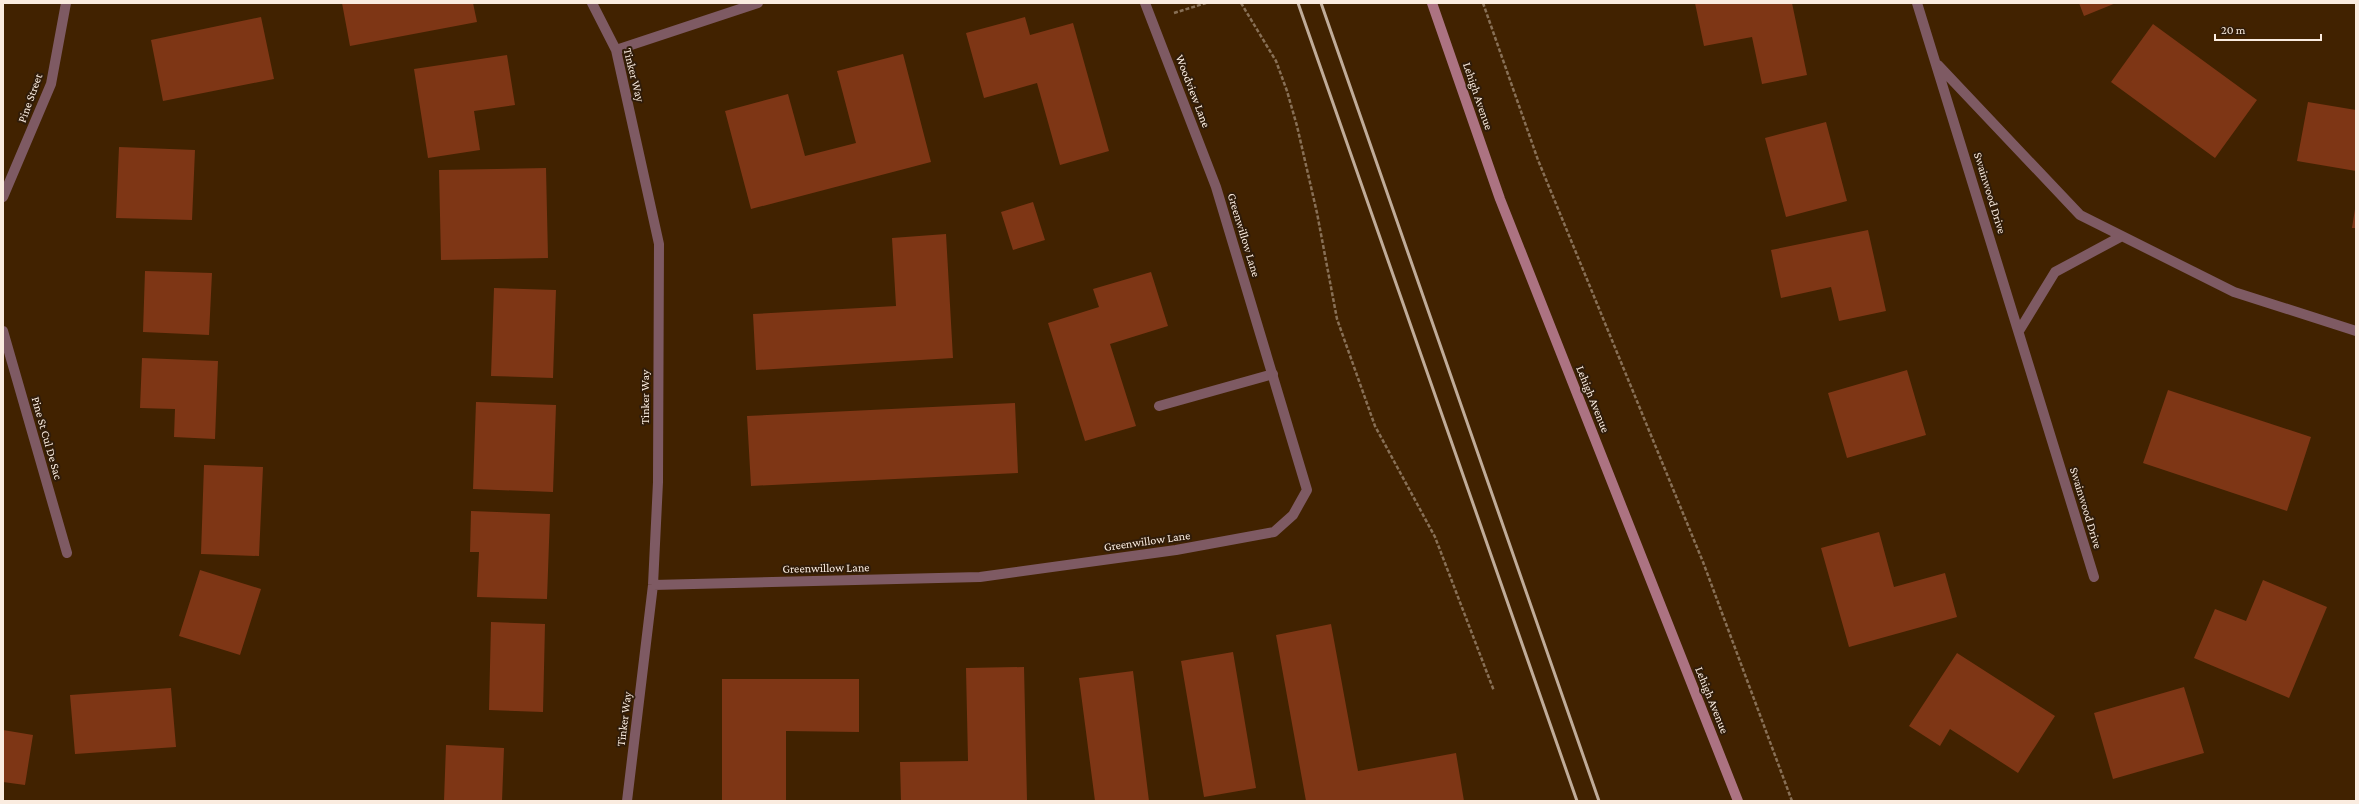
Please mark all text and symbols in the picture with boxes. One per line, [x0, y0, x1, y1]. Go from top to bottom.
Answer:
scale bar [2215, 16, 2321, 42]
text: 20 m [2221, 23, 2246, 37]
street label: Tinker Way [621, 47, 648, 104]
street label: Woodview Lane [1173, 53, 1213, 129]
street label: Lehigh Avenue [1460, 60, 1496, 132]
street label: Pine Street [15, 71, 46, 124]
street label: Swainwood Drive [1971, 150, 2009, 236]
street label: Greenwillow Lane [1225, 191, 1263, 279]
street label: Lehigh Avenue [1573, 364, 1613, 434]
street label: Tinker Way [638, 369, 652, 425]
street label: Pine St Cul De Sac [28, 395, 66, 481]
street label: Swainwood Drive [2067, 465, 2105, 551]
street label: Greenwillow Lane [1103, 528, 1191, 554]
street label: Greenwillow Lane [782, 560, 870, 576]
street label: Lehigh Avenue [1692, 665, 1732, 735]
street label: Tinker Way [614, 690, 634, 747]

